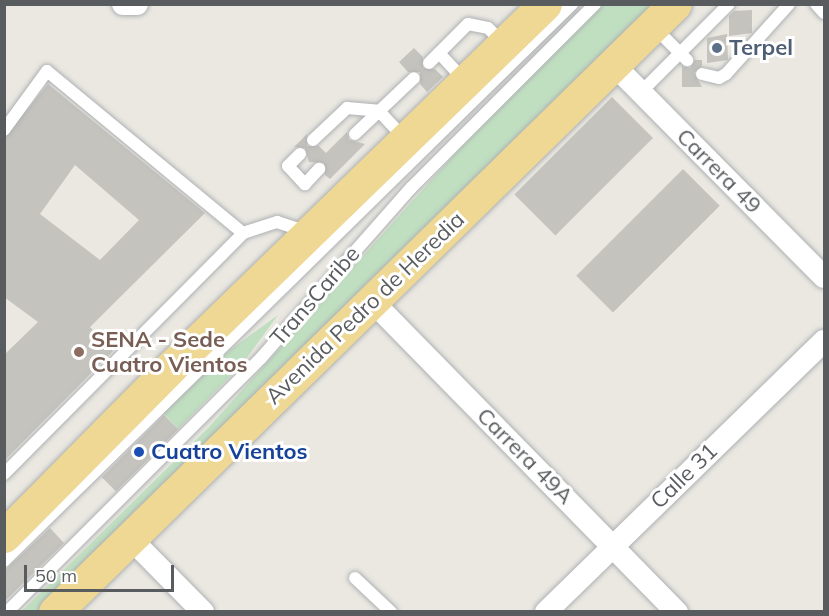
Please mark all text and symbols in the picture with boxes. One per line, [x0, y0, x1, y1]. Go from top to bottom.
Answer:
place label: Terpel [729, 35, 793, 61]
marker: Terpel [710, 41, 724, 55]
street label: Carrera 49 [671, 123, 767, 219]
street label: Avenida Pedro de Heredia [260, 206, 470, 410]
street label: TransCaribe [265, 241, 365, 351]
place label: SENA - Sede Cuatro Vientos [91, 326, 248, 378]
marker: SENA - Sede Cuatro Vientos [72, 345, 86, 359]
street label: Carrera 49A [471, 402, 579, 510]
street label: Calle 31 [645, 438, 723, 514]
place label: Cuatro Vientos [151, 439, 308, 465]
marker: Cuatro Vientos [132, 445, 146, 459]
scale bar [27, 553, 177, 591]
text: 50 m [35, 564, 77, 587]

